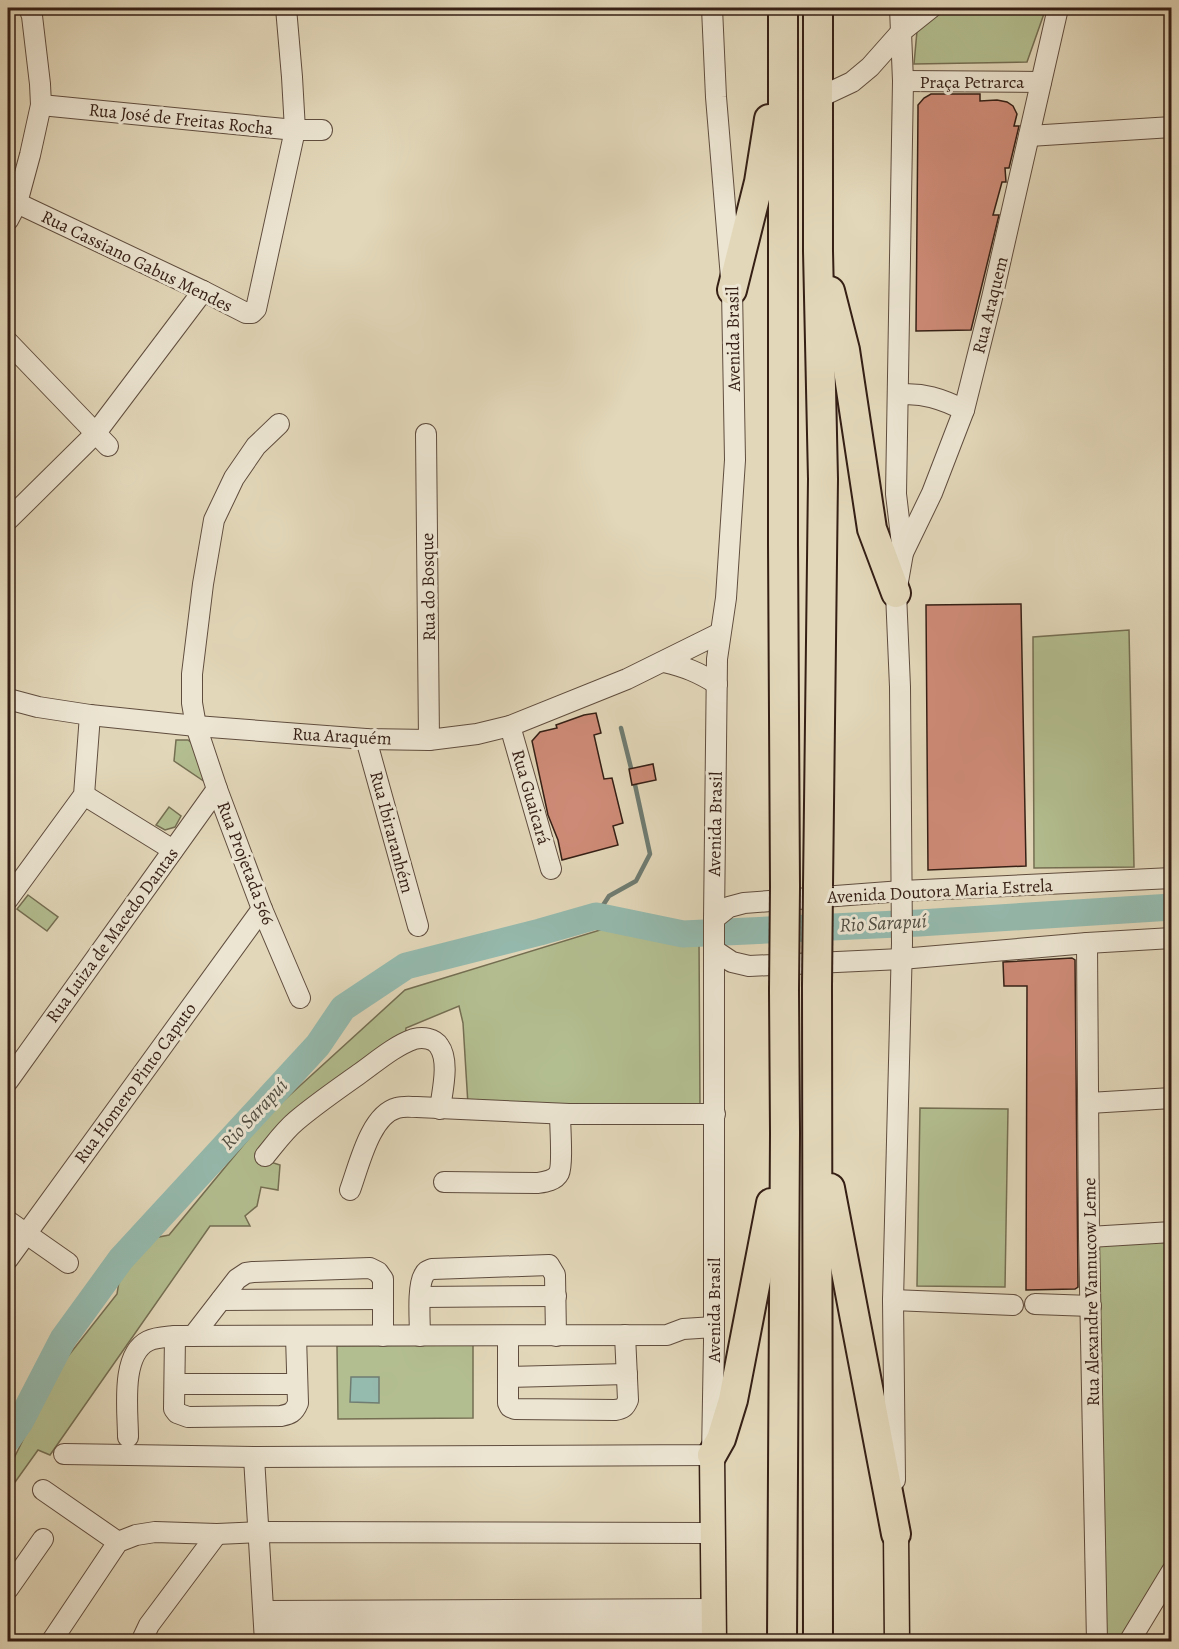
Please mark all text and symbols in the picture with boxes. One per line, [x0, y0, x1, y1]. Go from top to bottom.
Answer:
street label: Praça Petrarca [919, 70, 1025, 94]
street label: Rua José de Freitas Rocha [88, 97, 275, 141]
street label: Rua Cassiano Gabus Mendes [37, 204, 237, 318]
street label: Rua Araquem [966, 254, 1014, 356]
street label: Avenida Brasil [720, 286, 746, 393]
street label: Rua do Bosque [415, 533, 441, 641]
street label: Rua Araquém [292, 721, 392, 751]
street label: Rua Guaicará [506, 747, 556, 848]
street label: Rua Ibiraranhém [364, 768, 420, 896]
street label: Avenida Brasil [702, 771, 728, 878]
street label: Rua Projetada 566 [211, 798, 281, 928]
street label: Rua Luiza de Macedo Dantas [40, 843, 184, 1027]
street label: Avenida Doutora Maria Estrela [825, 873, 1054, 909]
water label: Rio Sarapuí [839, 907, 928, 939]
street label: Rua Homero Pinto Caputo [68, 998, 202, 1168]
water label: Rio Sarapuí [214, 1072, 294, 1155]
street label: Rua Alexandre Vannucow Leme [1077, 1177, 1105, 1407]
street label: Avenida Brasil [702, 1257, 726, 1363]

